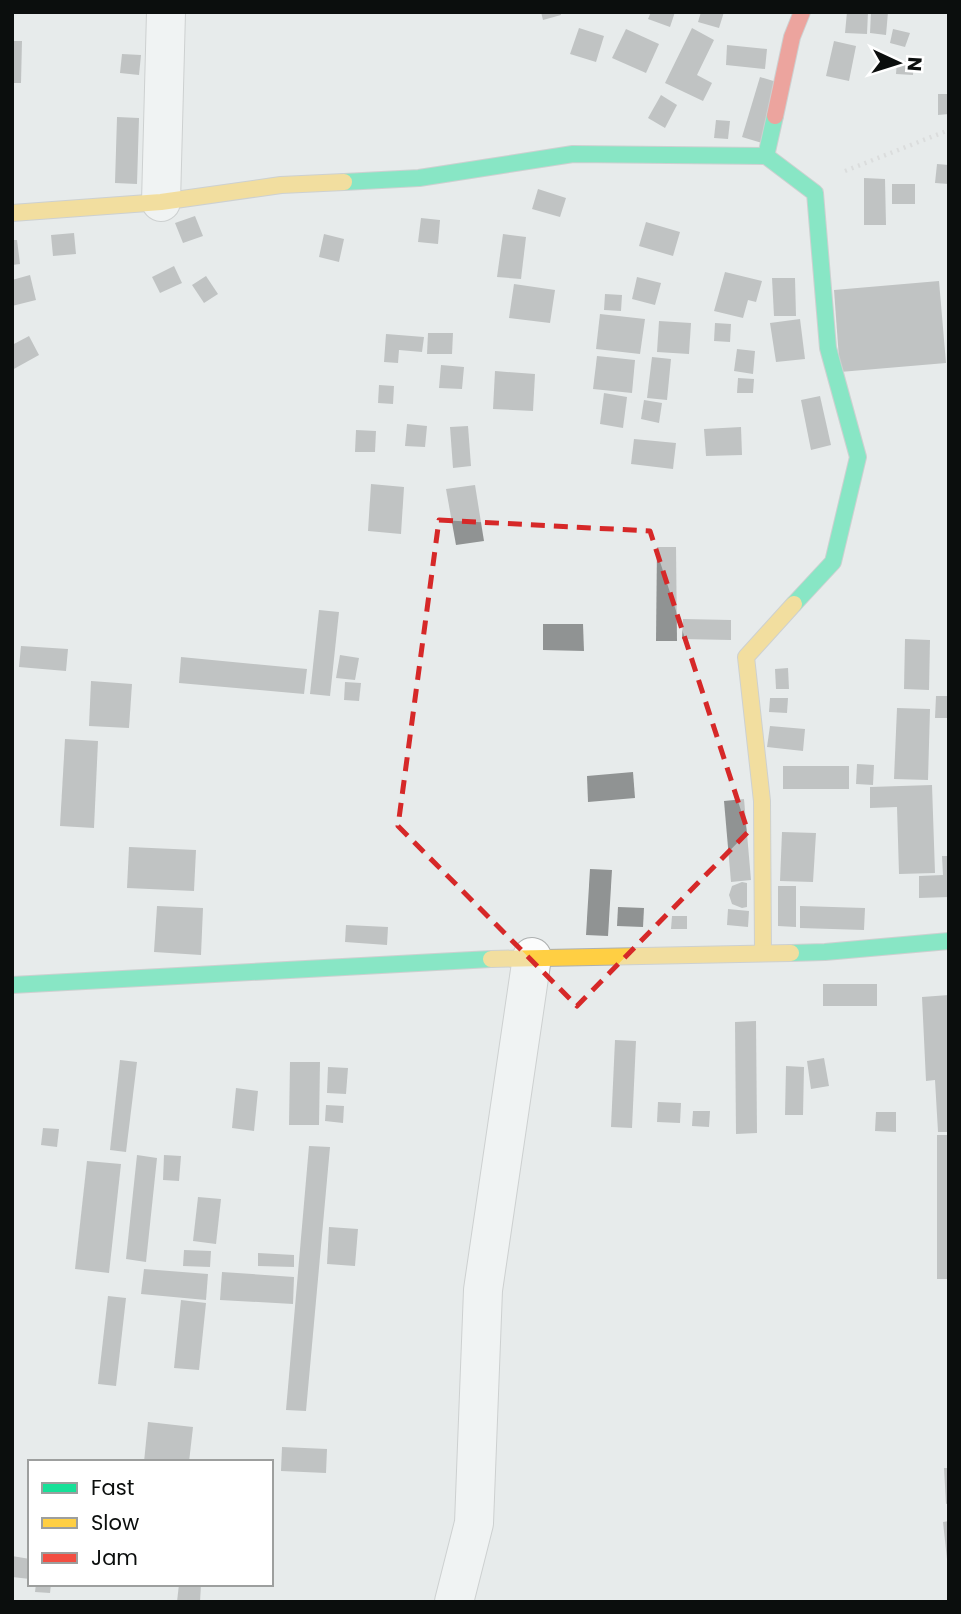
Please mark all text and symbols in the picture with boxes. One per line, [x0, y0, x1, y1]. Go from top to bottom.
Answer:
north arrow [863, 28, 933, 98]
text: N [900, 56, 928, 72]
legend [28, 1460, 273, 1586]
text: Fast [91, 1473, 134, 1502]
text: Slow [91, 1508, 139, 1537]
text: Jam [91, 1543, 138, 1572]

